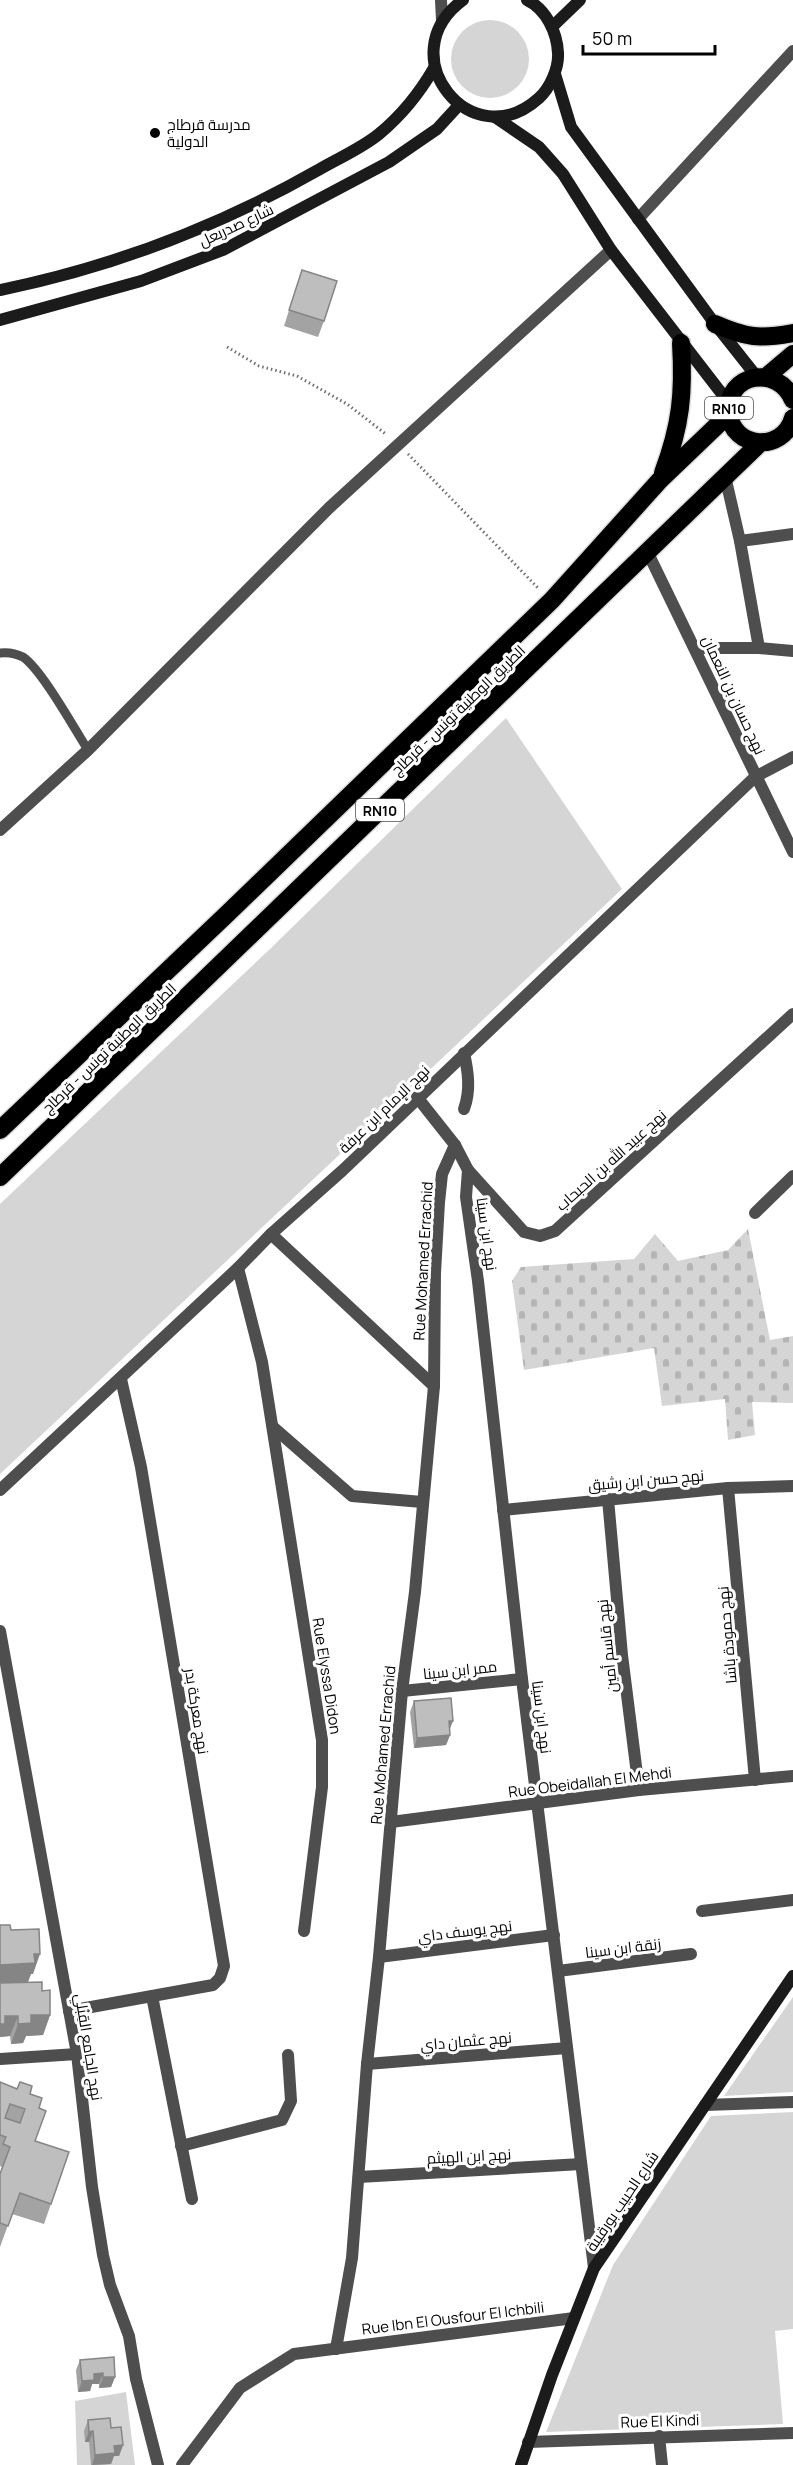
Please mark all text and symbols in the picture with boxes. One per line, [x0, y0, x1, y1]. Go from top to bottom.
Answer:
scale bar [583, 18, 715, 56]
text: 50 m [592, 26, 632, 50]
place label: مدرسة قرطاج الدولية [167, 114, 251, 152]
marker: مدرسة قرطاج الدولية [148, 126, 162, 140]
street label: شارع صدربعل [195, 199, 277, 252]
road number: RN10 [705, 397, 753, 419]
street label: نهج حسان بن النعمان [696, 632, 771, 758]
street label: الطريق الوطنية تونس - قرطاج [386, 640, 531, 781]
road number: RN10 [356, 799, 404, 821]
street label: الطريق الوطنية تونس - قرطاج [37, 978, 182, 1119]
street label: نهج الإمام ابن عرفة [334, 1060, 435, 1159]
street label: نهج عبيد الله بن الحبحاب [551, 1105, 672, 1216]
street label: Rue Mohamed Errachid [408, 1181, 438, 1341]
street label: نهج ابن سينا [470, 1196, 503, 1272]
street label: نهج حسن ابن رشيق [587, 1464, 705, 1497]
street label: نهج حمودة باشا [712, 1585, 743, 1685]
street label: نهج قاسم أمين [592, 1598, 623, 1694]
street label: Rue Elyssa Didon [307, 1616, 347, 1736]
street label: ممر ابن سينا [422, 1656, 498, 1684]
street label: نهج معركة بدر [179, 1665, 214, 1756]
street label: Rue Mohamed Errachid [366, 1665, 400, 1825]
street label: نهج ابن سينا [526, 1679, 557, 1755]
street label: Rue Obeidallah El Mehdi [507, 1762, 673, 1802]
street label: نهج يوسف داي [417, 1915, 514, 1949]
street label: زنقة ابن سينا [584, 1933, 662, 1963]
street label: نهج الجامع القِبْلي [68, 1992, 108, 2102]
street label: نهج عثمان داي [419, 2027, 513, 2057]
street label: نهج ابن الهيثم [426, 2143, 512, 2170]
street label: شارع الحبيب بورقيبة [581, 2147, 664, 2256]
street label: Rue Ibn El Ousfour El Ichbili [361, 2296, 545, 2340]
street label: Rue El Kindi [620, 2409, 700, 2433]

